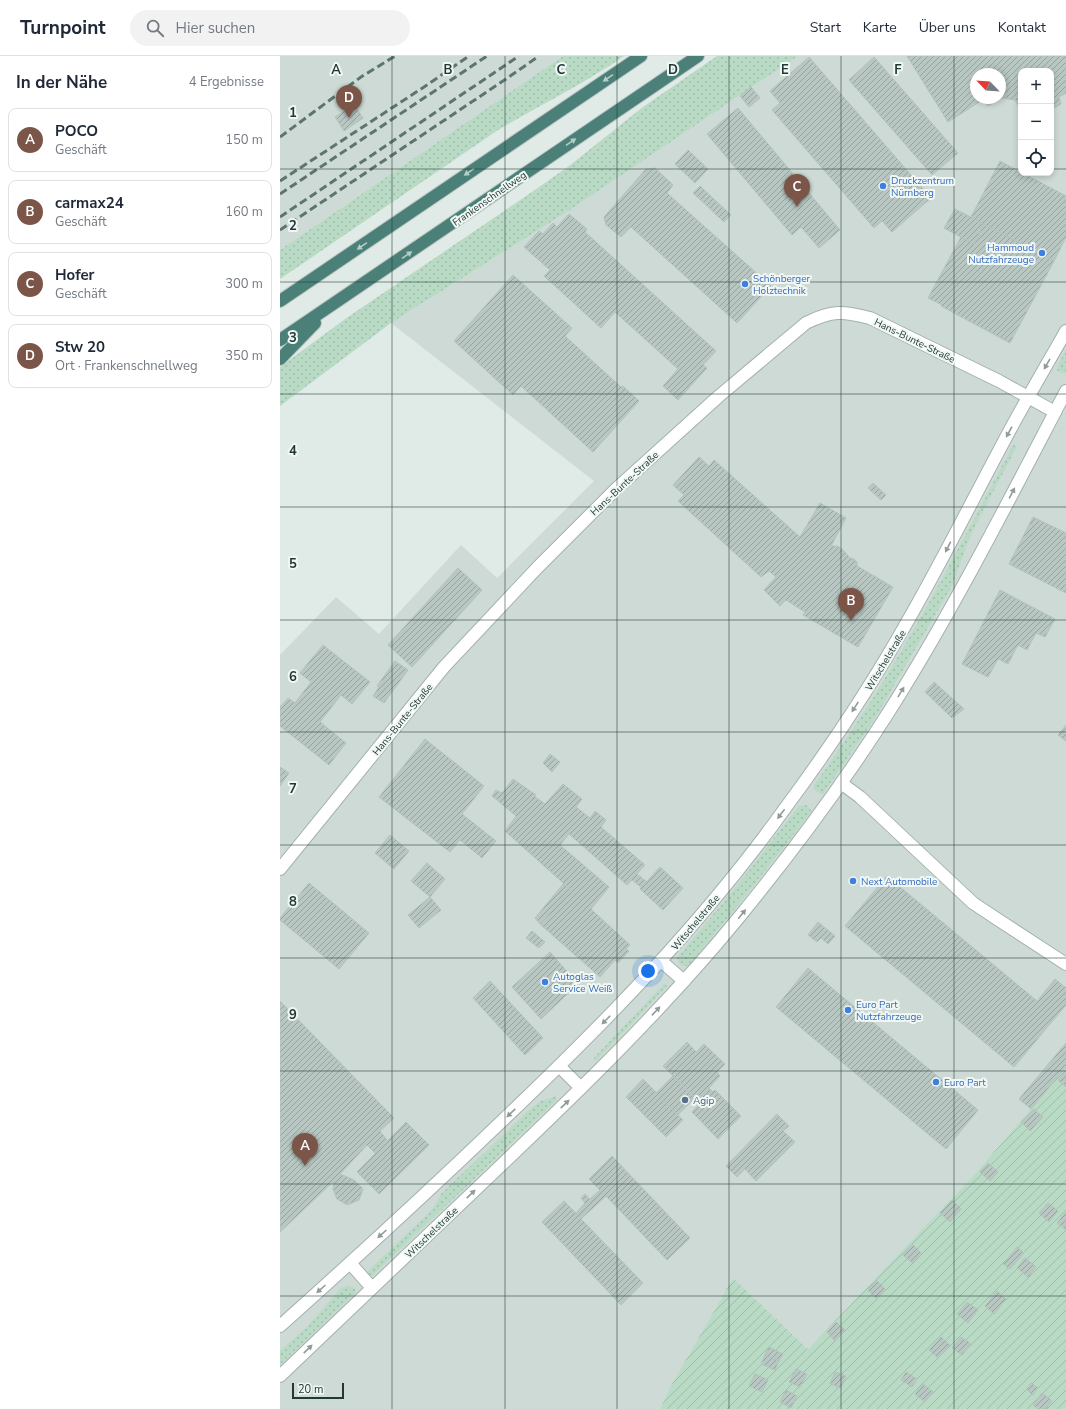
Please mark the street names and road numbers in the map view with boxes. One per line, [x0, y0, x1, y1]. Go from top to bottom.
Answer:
street label: Frankenschnellweg [450, 168, 529, 230]
street label: Hans-Bunte-Straße [872, 315, 957, 367]
street label: Hans-Bunte-Straße [588, 448, 662, 519]
street label: Witschelstraße [862, 627, 910, 694]
street label: Hans-Bunte-Straße [369, 681, 436, 758]
street label: Witschelstraße [668, 892, 723, 953]
street label: Witschelstraße [402, 1204, 461, 1262]

